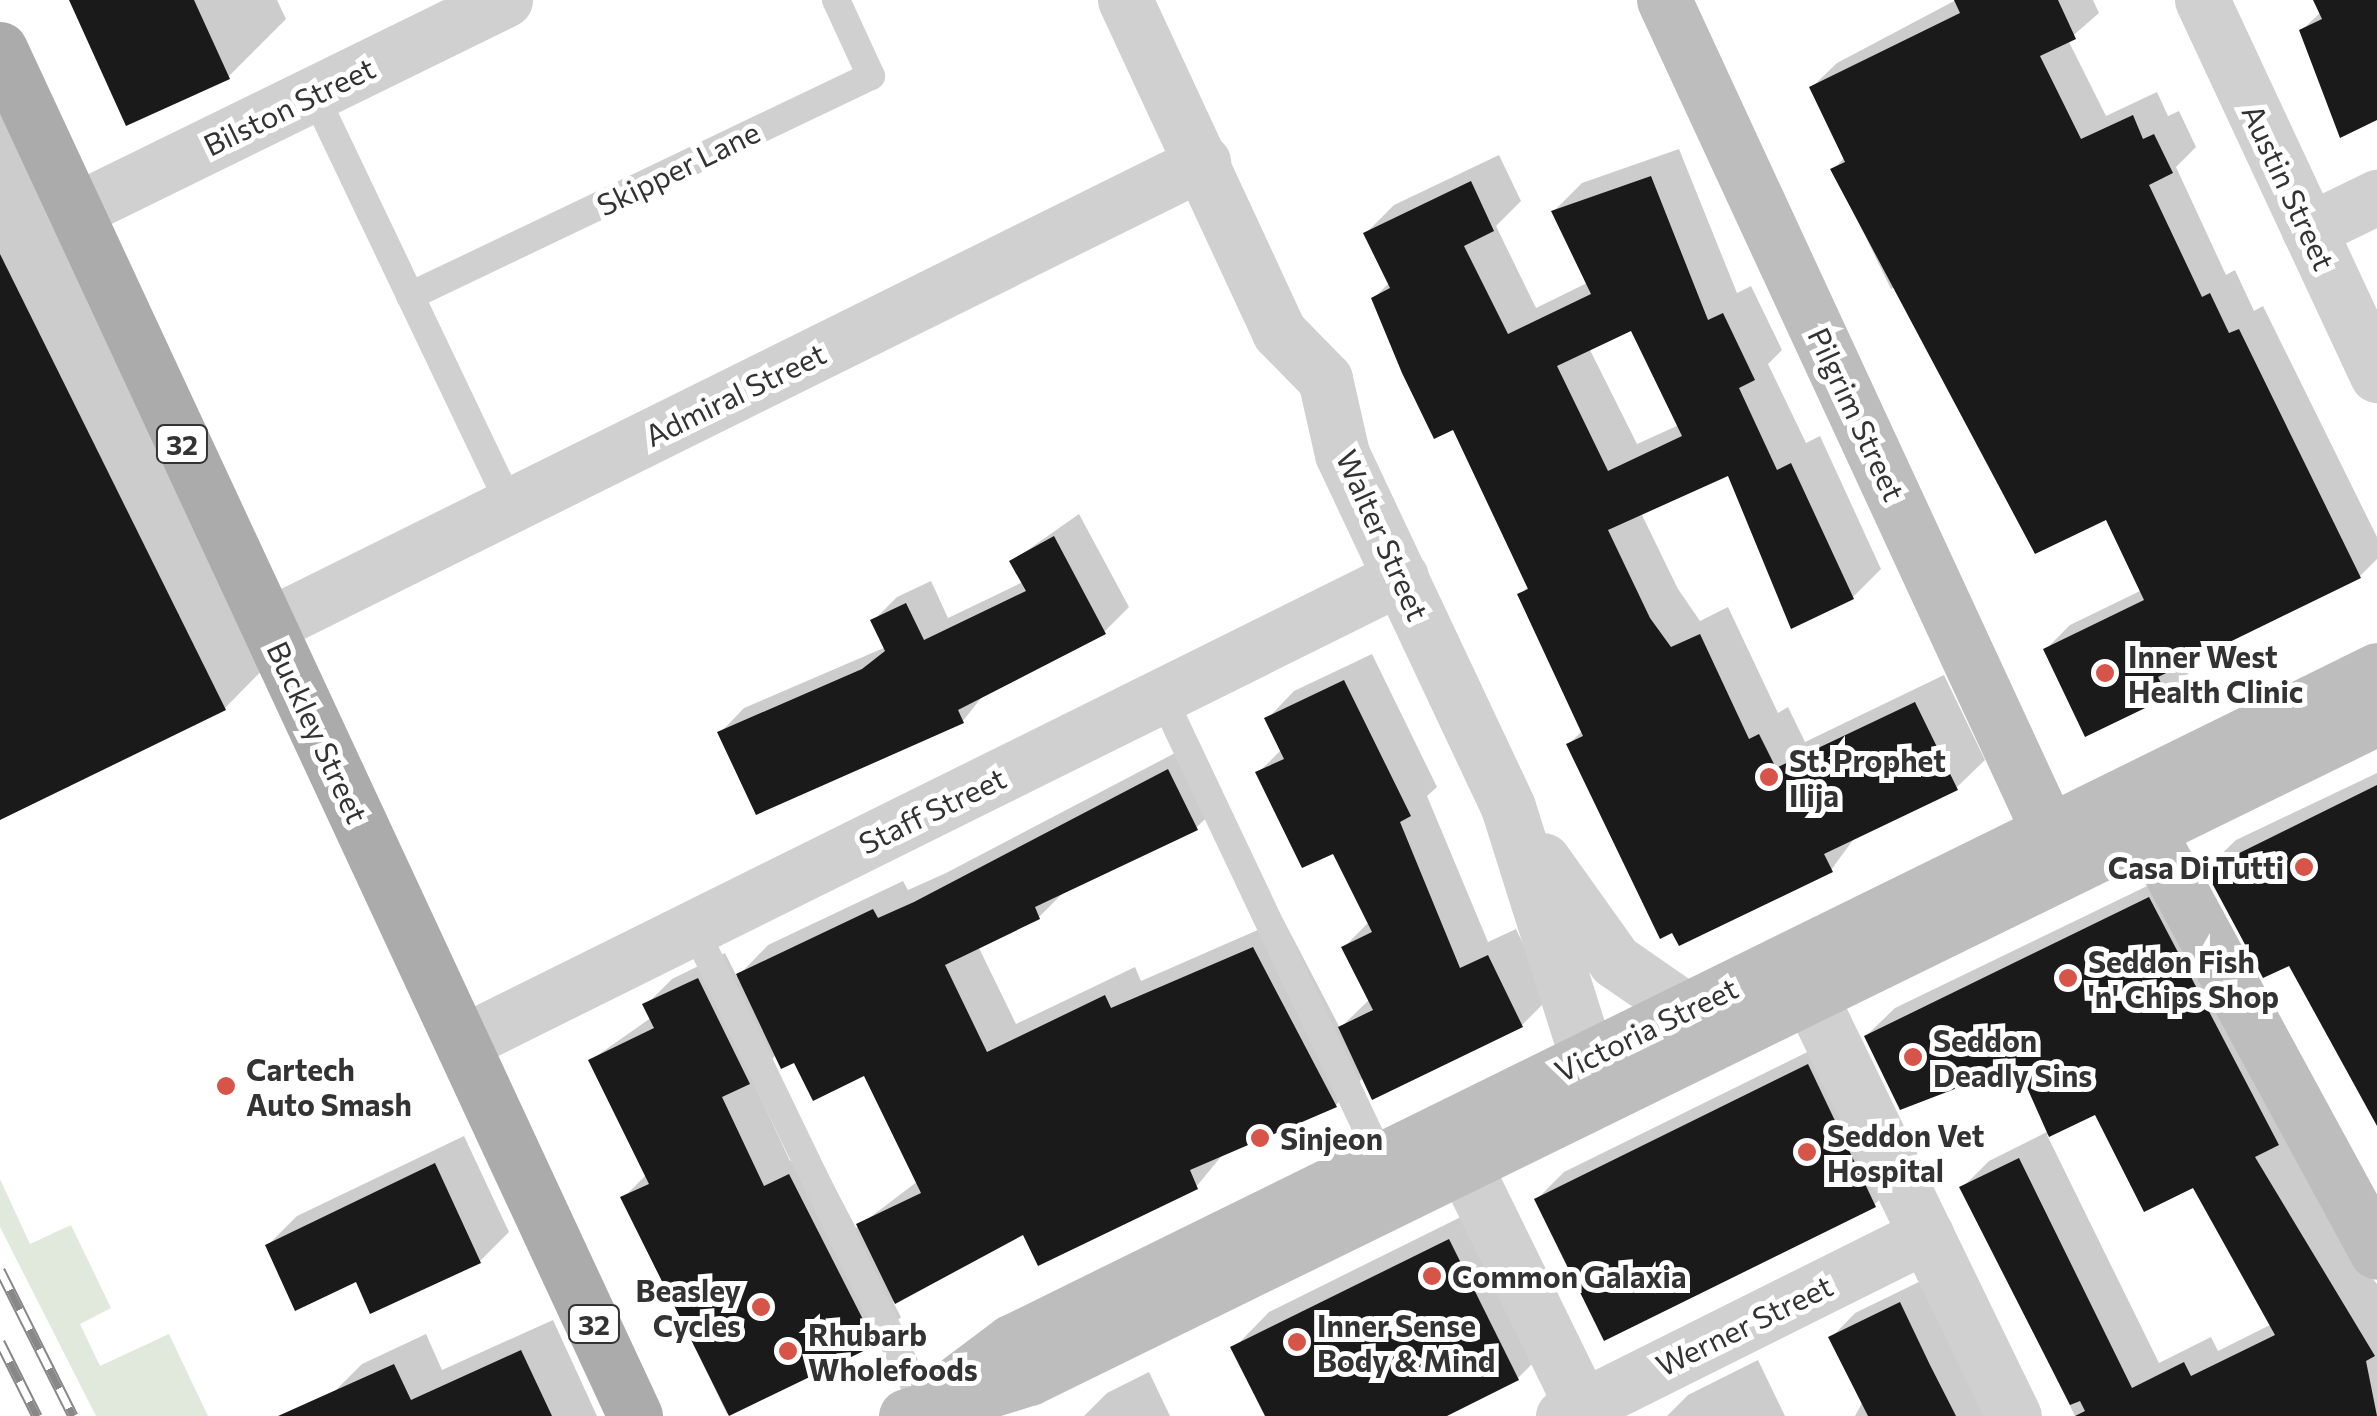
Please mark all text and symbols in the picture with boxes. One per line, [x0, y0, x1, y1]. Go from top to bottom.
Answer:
street label: Bilston Street [198, 49, 380, 163]
street label: Austin Street [2235, 99, 2343, 275]
street label: Skipper Lane [591, 113, 765, 223]
street label: Pilgrim Street [1801, 322, 1913, 506]
street label: Admiral Street [639, 335, 831, 453]
road number: 32 [154, 421, 210, 467]
street label: Walter Street [1329, 444, 1437, 626]
street label: Buckley Street [260, 635, 376, 829]
place label: Inner West Health Clinic [2128, 638, 2303, 708]
marker: Inner West Health Clinic [2092, 660, 2118, 686]
place label: St. Prophet Ilija [1789, 742, 1946, 812]
street label: Staff Street [853, 759, 1011, 861]
marker: St. Prophet Ilija [1758, 766, 1780, 788]
place label: Casa Di Tutti [2108, 849, 2284, 885]
marker: Casa Di Tutti [2293, 856, 2315, 878]
place label: Seddon Fish 'n' Chips Shop [2088, 943, 2279, 1014]
marker: Seddon Fish 'n' Chips Shop [2057, 967, 2079, 989]
street label: Victoria Street [1549, 969, 1743, 1089]
place label: Seddon Deadly Sins [1933, 1022, 2092, 1092]
marker: Seddon Deadly Sins [1902, 1046, 1924, 1068]
place label: Cartech Auto Smash [246, 1051, 412, 1122]
marker: Cartech Auto Smash [215, 1075, 237, 1097]
place label: Seddon Vet Hospital [1827, 1117, 1984, 1188]
place label: Sinjeon [1280, 1120, 1383, 1156]
marker: Sinjeon [1249, 1127, 1271, 1149]
marker: Seddon Vet Hospital [1796, 1141, 1818, 1163]
place label: Common Galaxia [1452, 1258, 1687, 1294]
marker: Common Galaxia [1421, 1265, 1443, 1287]
street label: Werner Street [1650, 1267, 1838, 1383]
place label: Beasley Cycles [636, 1272, 741, 1342]
marker: Beasley Cycles [750, 1296, 772, 1318]
road number: 32 [566, 1301, 622, 1347]
place label: Inner Sense Body & Mind [1317, 1307, 1495, 1378]
place label: Rhubarb Wholefoods [808, 1316, 978, 1386]
marker: Inner Sense Body & Mind [1286, 1331, 1308, 1353]
marker: Rhubarb Wholefoods [777, 1340, 799, 1362]

